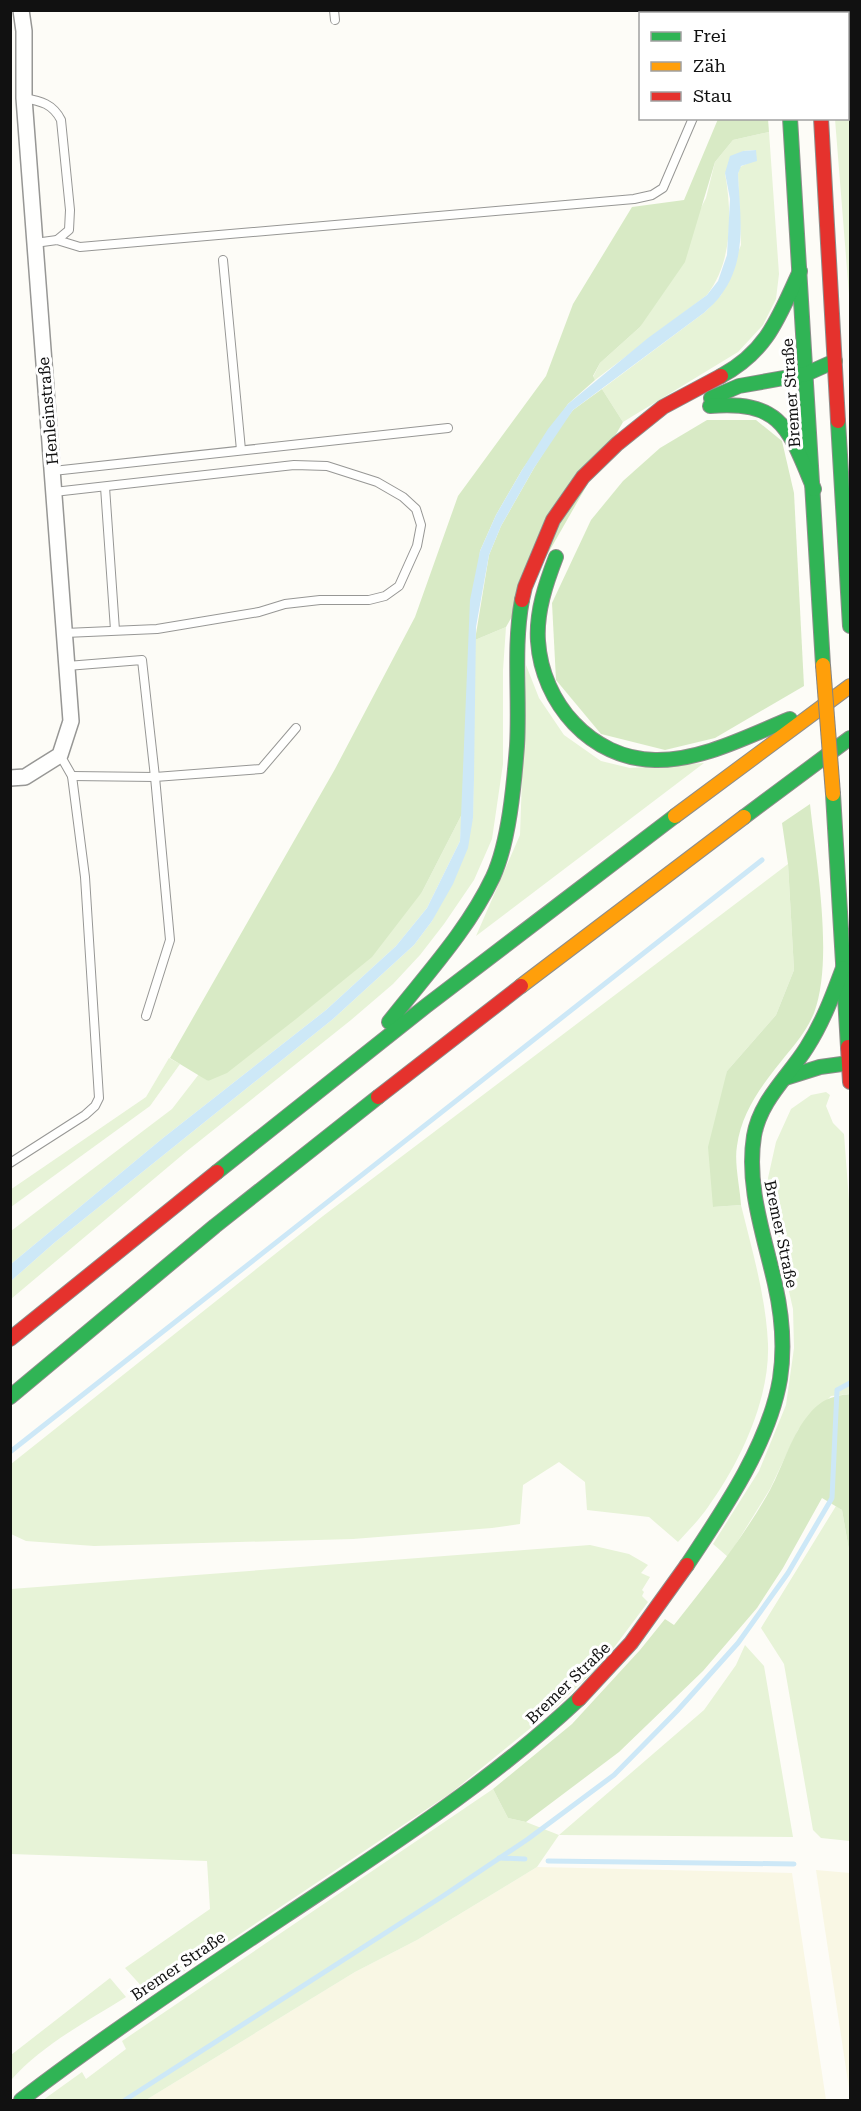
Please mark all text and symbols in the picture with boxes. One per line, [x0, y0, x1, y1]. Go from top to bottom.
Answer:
legend [639, 12, 849, 120]
text: Frei [693, 25, 727, 46]
text: Zäh [693, 55, 726, 76]
text: Stau [693, 85, 732, 106]
street label: Bremer Straße [778, 337, 804, 448]
street label: Henleinstraße [34, 356, 62, 466]
street label: Bremer Straße [760, 1178, 802, 1290]
street label: Bremer Straße [522, 1638, 614, 1728]
street label: Bremer Straße [127, 1927, 229, 2005]

